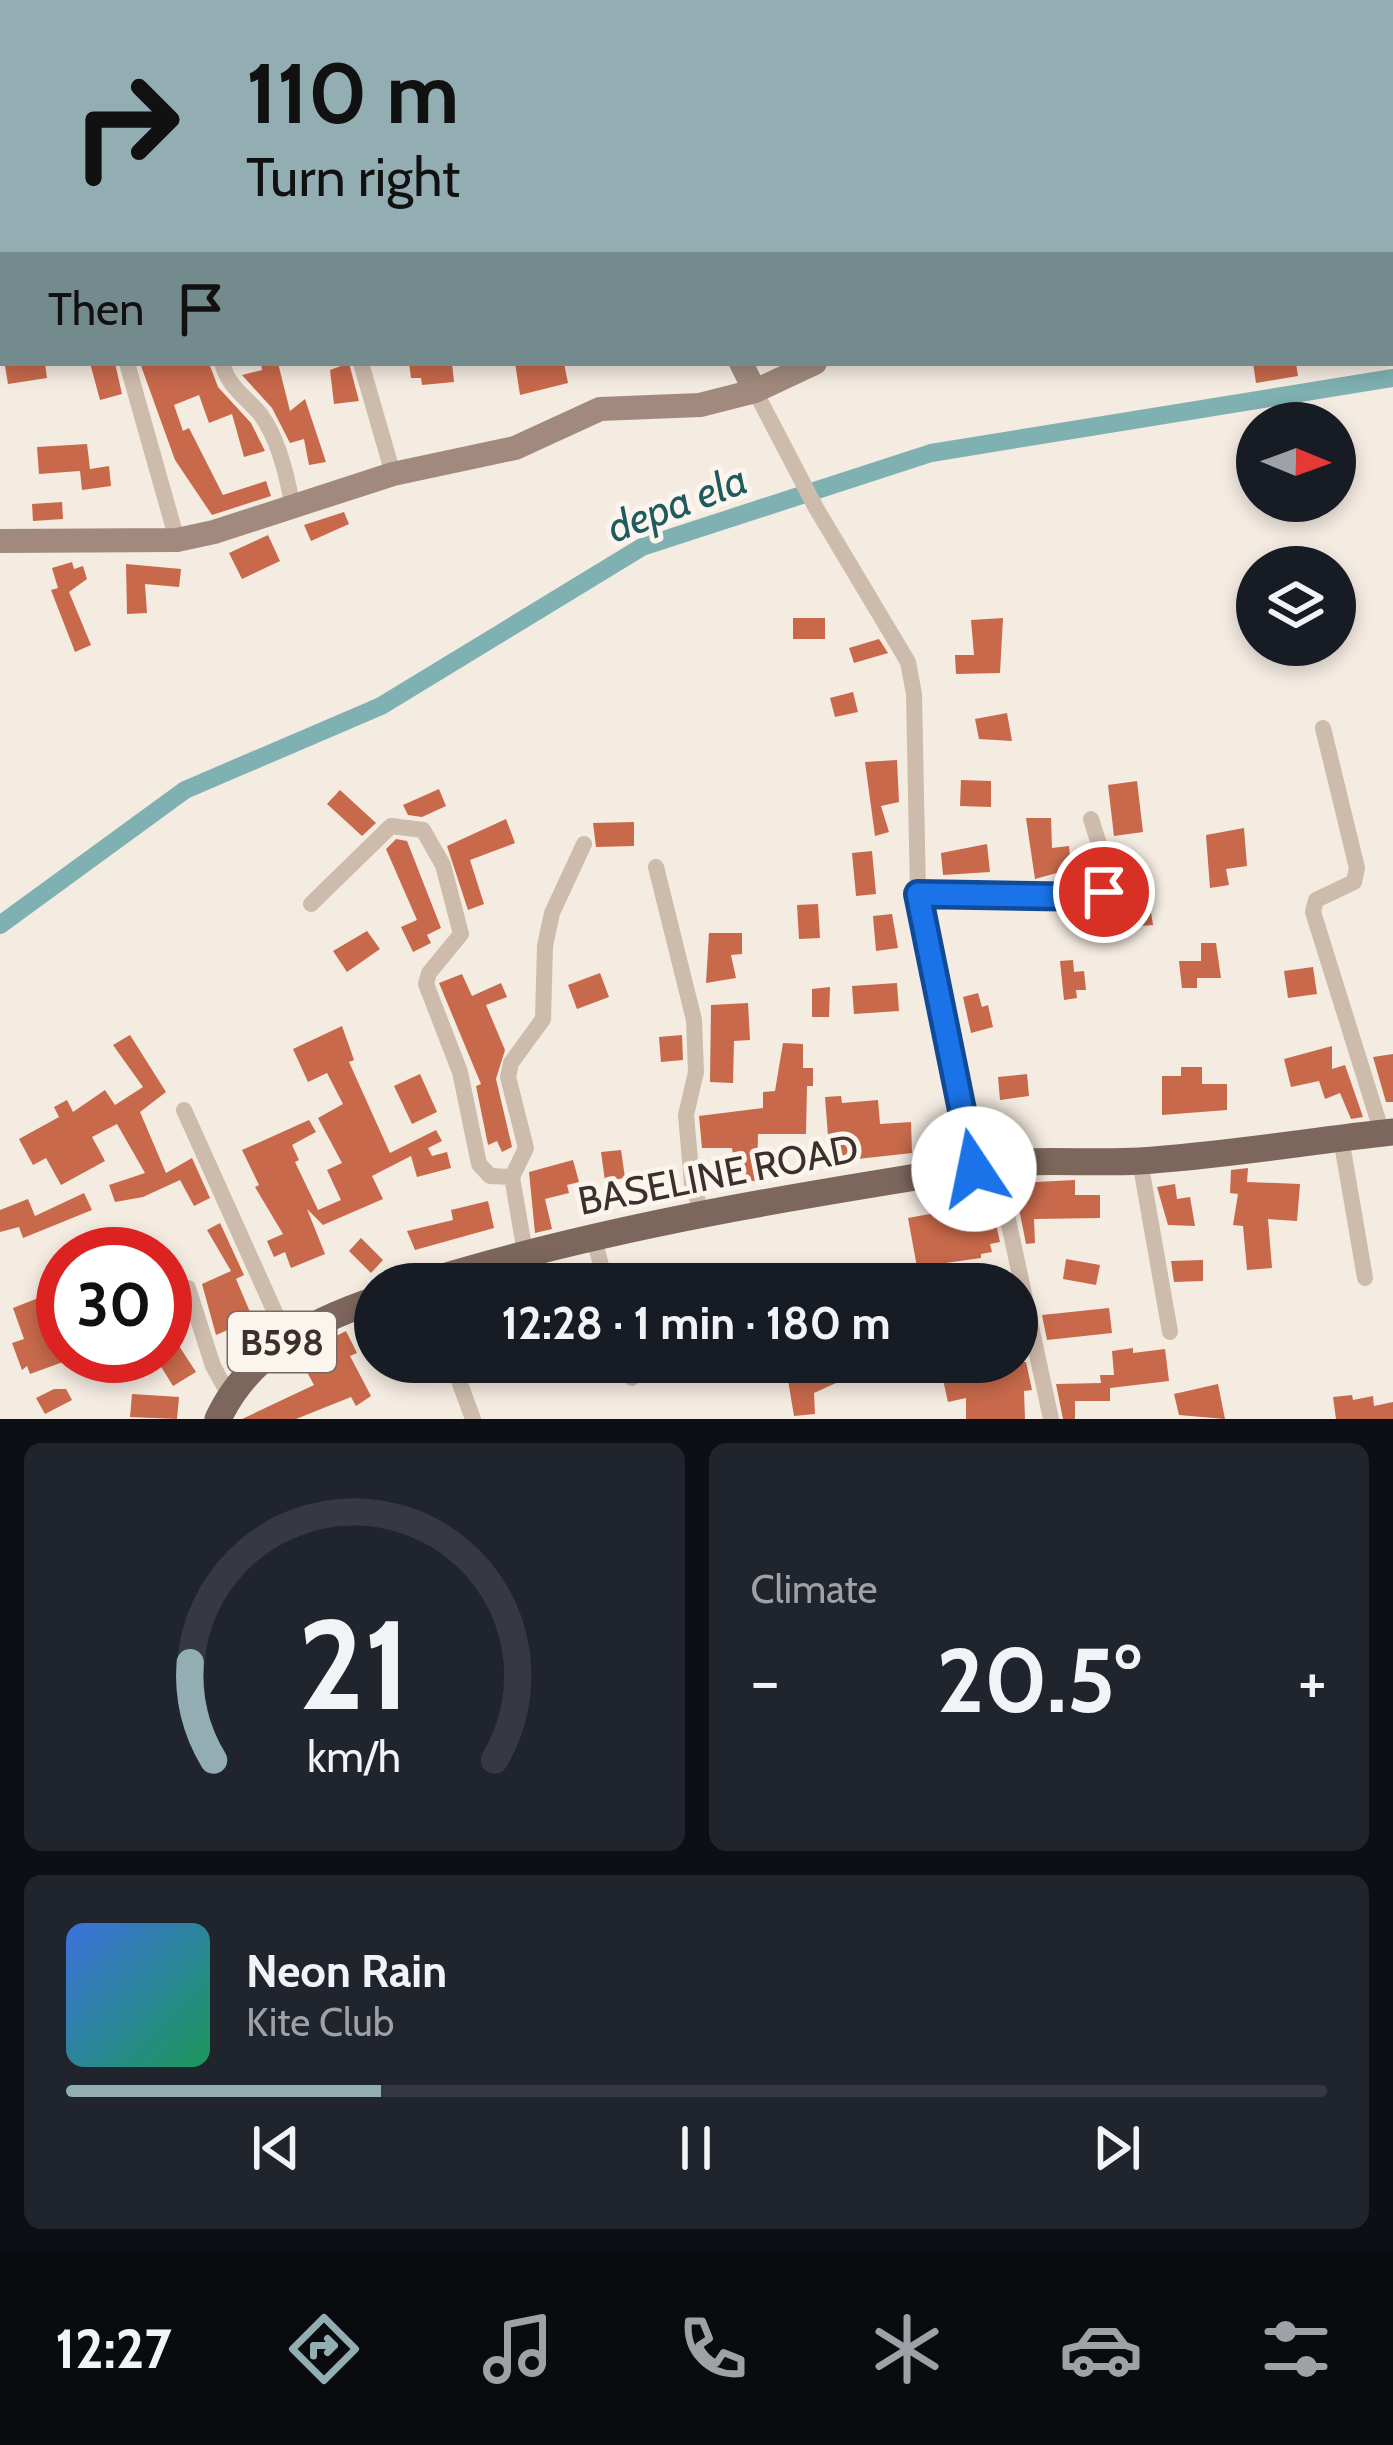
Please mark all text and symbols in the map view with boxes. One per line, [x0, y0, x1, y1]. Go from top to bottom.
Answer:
text: 110 m [246, 42, 459, 144]
icon: right [48, 48, 204, 204]
text: Turn right [246, 144, 460, 210]
icon: arrive [168, 276, 234, 342]
text: Then [48, 282, 144, 336]
north arrow [1236, 402, 1356, 522]
map controls [1236, 402, 1356, 666]
water label: depa ela [600, 453, 754, 553]
button: layers [1236, 546, 1356, 666]
pin [1053, 841, 1155, 943]
icon: arrive [1071, 859, 1137, 925]
position arrow [911, 1106, 1037, 1232]
street label: BASELINE ROAD [574, 1123, 862, 1225]
speed limit sign: 30 [36, 1227, 192, 1383]
text: 12:28 · 1 min · 180 m [501, 1296, 891, 1350]
road number: B598 [228, 1312, 336, 1372]
text: Climate [751, 1565, 877, 1613]
text: 21 [298, 1589, 410, 1740]
text: 20.5° [937, 1625, 1141, 1735]
text: − [751, 1640, 780, 1721]
text: + [1298, 1640, 1327, 1721]
text: km/h [307, 1731, 401, 1783]
text: Neon Rain [246, 1944, 447, 1998]
text: Kite Club [246, 1998, 394, 2046]
icon: previous [243, 2115, 309, 2181]
icon: pause [663, 2115, 729, 2181]
icon: next [1084, 2115, 1150, 2181]
icon: directions [282, 2307, 366, 2391]
icon: music [476, 2307, 560, 2391]
icon: phone [671, 2307, 755, 2391]
icon: climate [865, 2307, 949, 2391]
icon: car [1059, 2307, 1143, 2391]
icon: filters [1254, 2307, 1338, 2391]
text: 12:27 [55, 2316, 172, 2382]

